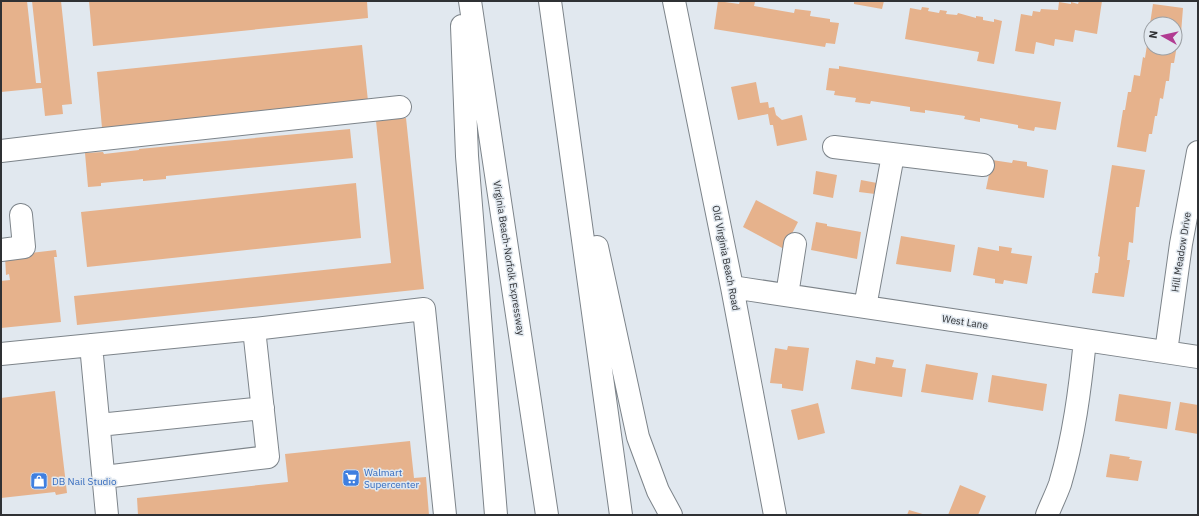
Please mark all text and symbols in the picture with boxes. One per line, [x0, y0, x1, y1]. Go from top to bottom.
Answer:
north arrow [1143, 16, 1183, 56]
text: N [1146, 30, 1161, 40]
street label: Virginia Beach-Norfolk Expressway [490, 180, 528, 336]
street label: Old Virginia Beach Road [709, 204, 743, 312]
street label: Hill Meadow Drive [1168, 211, 1194, 293]
street label: West Lane [941, 312, 989, 332]
place label: Walmart Supercenter [364, 466, 419, 491]
supermarket icon: Walmart Supercenter [341, 468, 361, 488]
shop icon: DB Nail Studio [29, 471, 49, 491]
place label: DB Nail Studio [52, 475, 117, 488]

